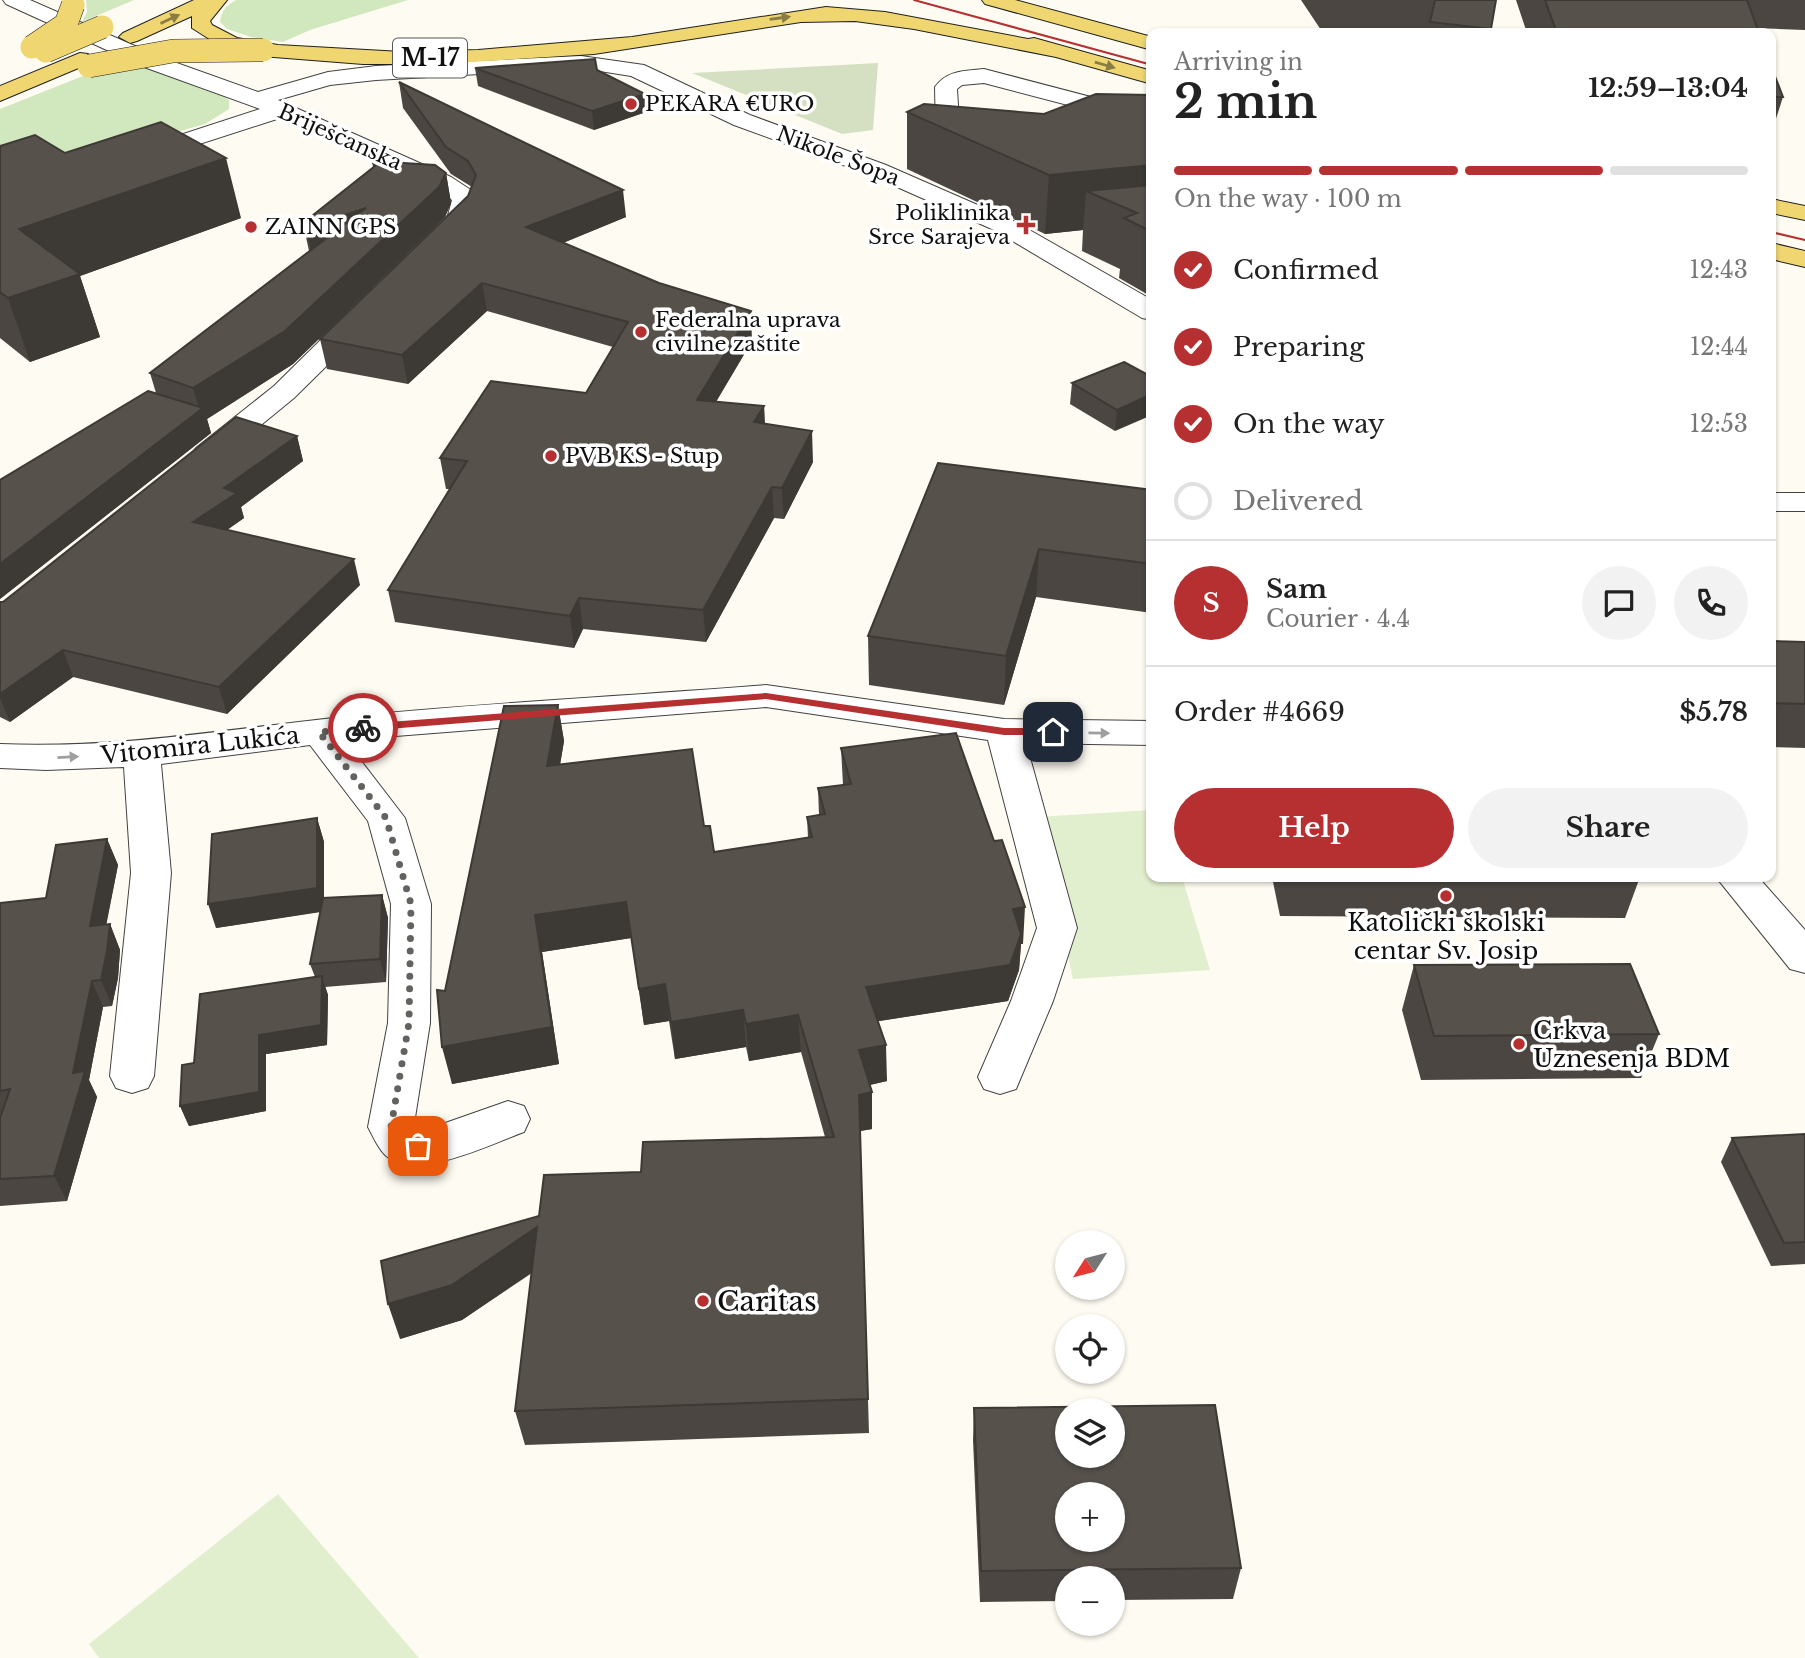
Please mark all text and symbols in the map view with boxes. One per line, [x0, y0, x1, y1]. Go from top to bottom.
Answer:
one-way arrow [160, 13, 180, 24]
one-way arrow [769, 13, 791, 24]
road number: M-17 [393, 39, 467, 78]
text: Arriving in [1174, 48, 1303, 76]
one-way arrow [1094, 60, 1115, 70]
text: 12:59–13:04 [1588, 72, 1748, 104]
text: 2 min [1174, 73, 1317, 130]
place label: PEKARA €URO [645, 91, 814, 117]
marker: PEKARA €URO [623, 96, 639, 112]
street label: Briješčanska [274, 98, 406, 176]
street label: Nikole Šopa [773, 121, 904, 192]
text: On the way · 100 m [1174, 185, 1402, 213]
place label: Poliklinika Srce Sarajeva [868, 200, 1010, 250]
place label: ZAINN GPS [265, 214, 396, 240]
marker: Poliklinika Srce Sarajeva [1016, 215, 1036, 235]
marker: ZAINN GPS [243, 219, 259, 235]
icon: check [1174, 251, 1212, 289]
text: Confirmed [1233, 254, 1378, 286]
text: 12:43 [1689, 256, 1748, 284]
place label: Federalna uprava civilne zaštite [655, 307, 841, 357]
marker: Federalna uprava civilne zaštite [633, 324, 649, 340]
icon: check [1174, 328, 1212, 366]
text: Preparing [1233, 331, 1365, 363]
text: 12:44 [1690, 333, 1748, 361]
icon: check [1174, 405, 1212, 443]
text: On the way [1233, 408, 1385, 440]
text: 12:53 [1690, 410, 1748, 438]
place label: PVB KS - Stup [565, 443, 719, 469]
marker: PVB KS - Stup [543, 448, 559, 464]
text: Delivered [1233, 485, 1363, 517]
button: chat [1582, 566, 1656, 640]
button: phone [1674, 566, 1748, 640]
text: Sam [1266, 573, 1327, 605]
text: S [1202, 587, 1220, 619]
text: Courier · 4.4 [1266, 605, 1410, 633]
courier [328, 693, 398, 763]
text: Order #4669 [1174, 696, 1345, 728]
text: $5.78 [1679, 696, 1748, 728]
pin [1023, 702, 1083, 762]
icon: bike [344, 709, 382, 747]
icon: home [1034, 713, 1072, 751]
street label: Vitomira Lukića [98, 720, 301, 770]
one-way arrow [1088, 727, 1110, 738]
one-way arrow [57, 752, 79, 763]
button: Help [1174, 788, 1454, 868]
button: Share [1468, 788, 1748, 868]
marker: Katolički školski centar Sv. Josip [1438, 888, 1454, 904]
place label: Katolički školski centar Sv. Josip [1347, 908, 1545, 965]
place label: Crkva Uznesenja BDM [1533, 1016, 1730, 1073]
marker: Crkva Uznesenja BDM [1511, 1036, 1527, 1052]
pin [388, 1116, 448, 1176]
icon: bag [399, 1127, 437, 1165]
north arrow [1055, 1230, 1125, 1300]
map controls [1055, 1230, 1125, 1636]
place label: Caritas [717, 1284, 817, 1319]
marker: Caritas [695, 1293, 711, 1309]
button: locate [1055, 1314, 1125, 1384]
button: layers [1055, 1398, 1125, 1468]
button: + [1055, 1482, 1125, 1552]
button: − [1055, 1566, 1125, 1636]

